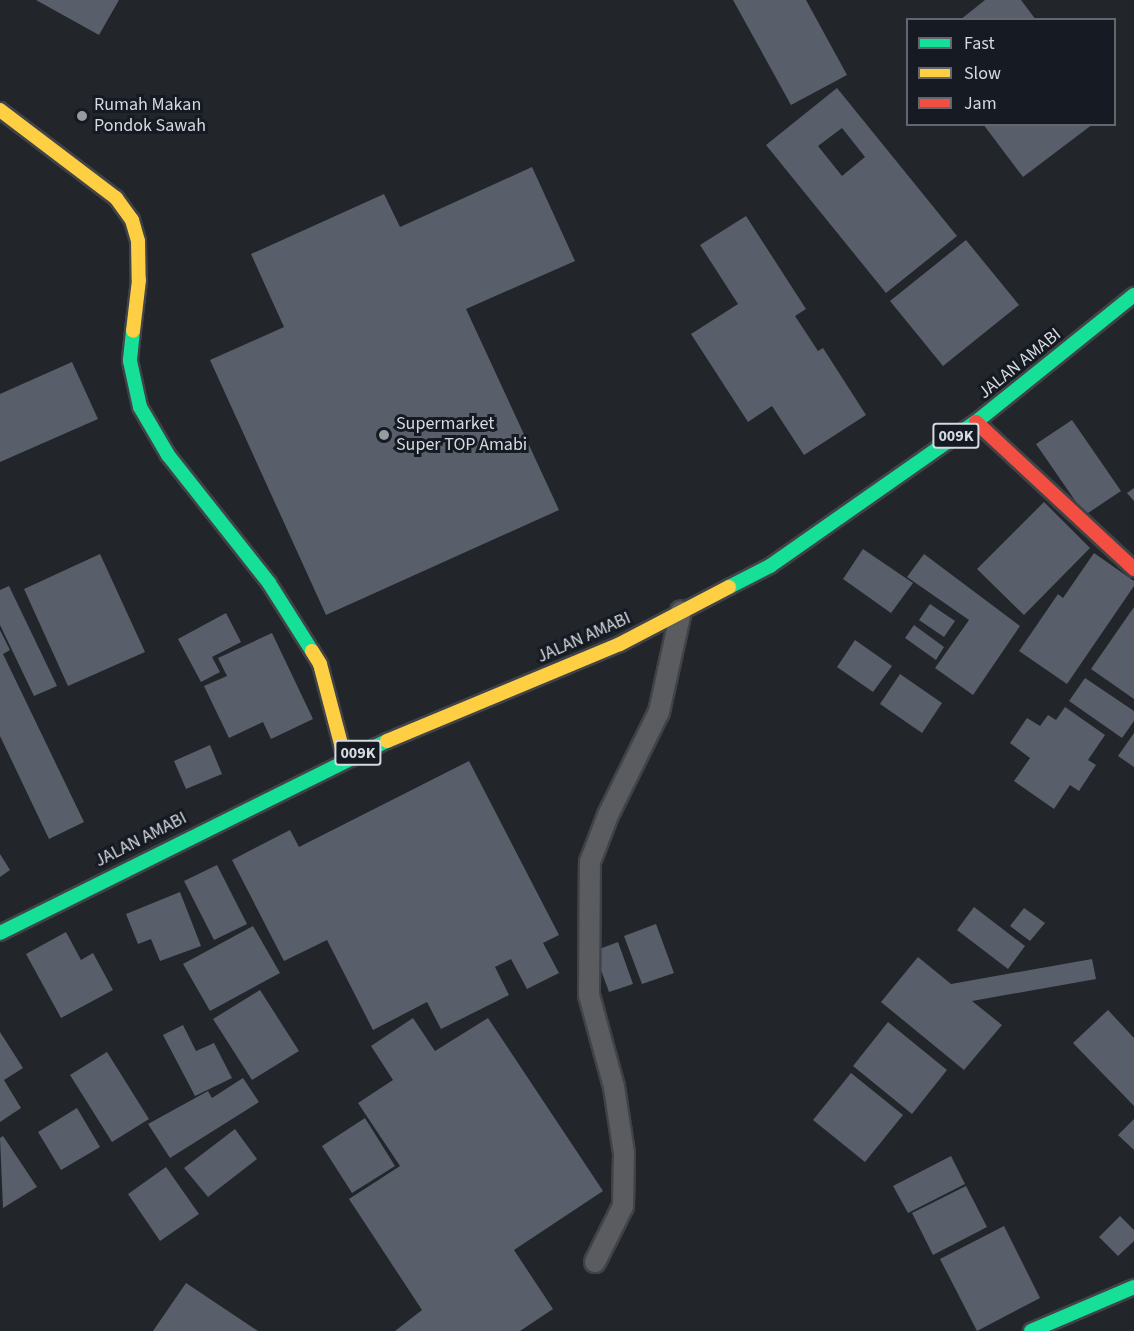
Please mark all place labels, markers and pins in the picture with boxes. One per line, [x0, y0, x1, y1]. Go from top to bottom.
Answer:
place label: Rumah Makan Pondok Sawah [94, 95, 206, 138]
marker: Rumah Makan Pondok Sawah [75, 109, 89, 123]
place label: Supermarket Super TOP Amabi [396, 414, 527, 456]
marker: Supermarket Super TOP Amabi [377, 428, 391, 442]

